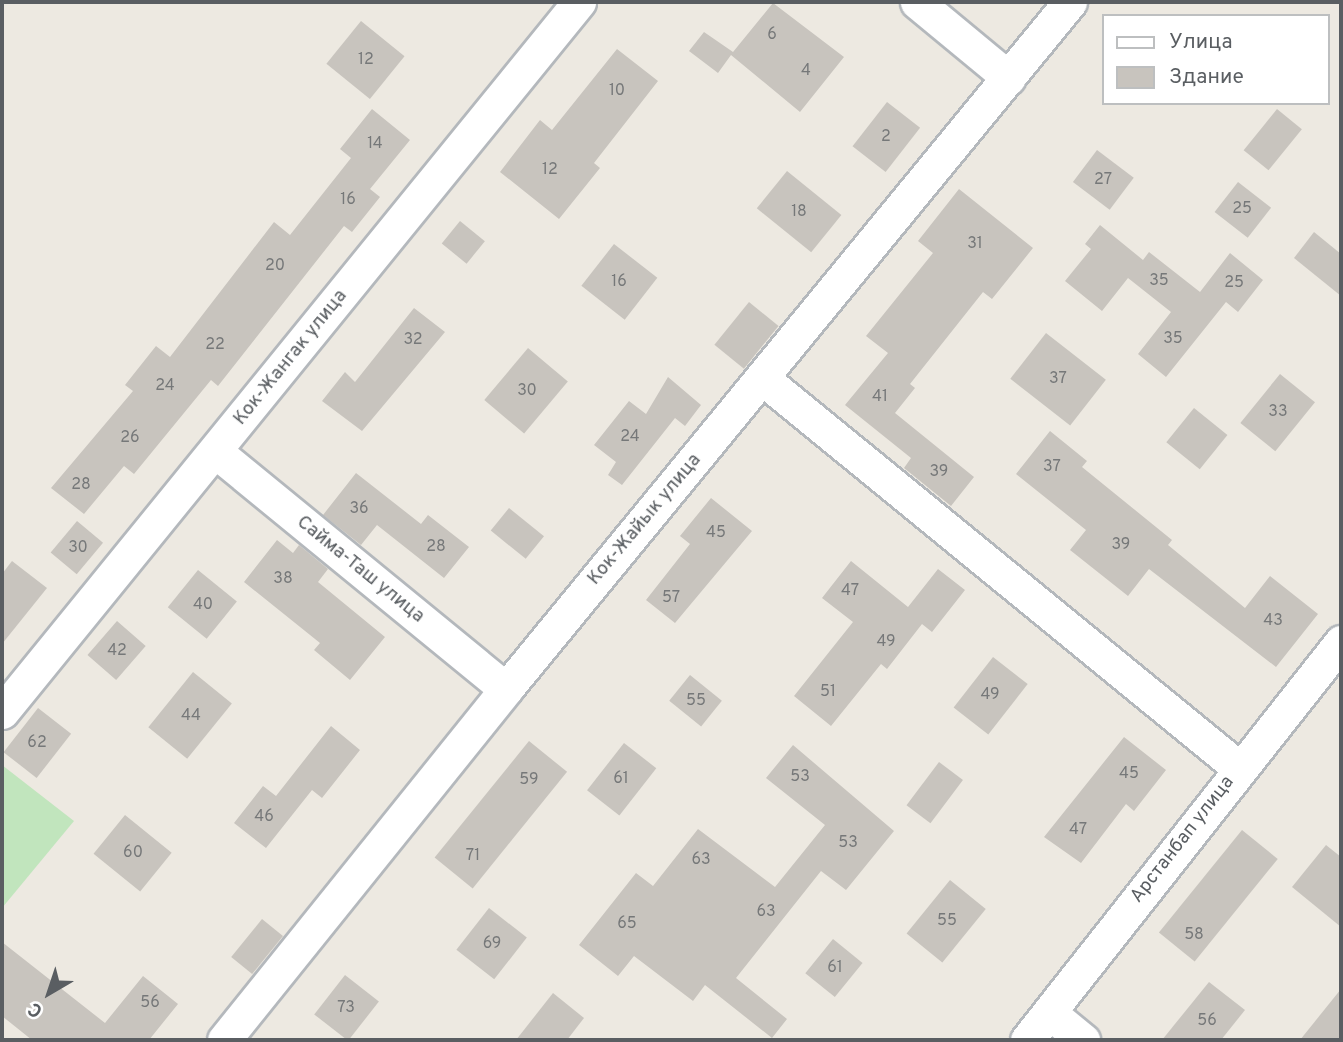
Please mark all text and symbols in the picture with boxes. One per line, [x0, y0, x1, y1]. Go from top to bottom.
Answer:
legend [1102, 14, 1329, 105]
house number: 6 [767, 25, 777, 45]
text: Улица [1169, 29, 1233, 56]
house number: 12 [358, 50, 374, 70]
house number: 4 [801, 61, 811, 81]
text: Здание [1169, 64, 1244, 91]
house number: 10 [609, 81, 625, 101]
house number: 2 [881, 127, 891, 147]
house number: 14 [367, 134, 383, 154]
house number: 12 [542, 160, 558, 180]
house number: 27 [1094, 170, 1112, 190]
house number: 16 [340, 190, 356, 210]
house number: 25 [1232, 199, 1252, 219]
house number: 18 [791, 202, 807, 222]
house number: 31 [967, 234, 983, 254]
house number: 20 [265, 256, 285, 276]
house number: 35 [1149, 271, 1169, 291]
house number: 16 [611, 272, 627, 292]
house number: 25 [1224, 273, 1244, 293]
street label: Кок-Жангак улица [229, 286, 353, 430]
house number: 35 [1163, 329, 1183, 349]
house number: 32 [403, 330, 423, 350]
house number: 22 [205, 335, 225, 355]
house number: 37 [1049, 369, 1067, 389]
house number: 24 [155, 376, 175, 396]
house number: 30 [517, 381, 537, 401]
house number: 41 [872, 387, 888, 407]
house number: 33 [1268, 402, 1288, 422]
house number: 24 [620, 427, 640, 447]
house number: 26 [120, 428, 140, 448]
street label: Кок-Жайык улица [583, 450, 707, 590]
house number: 37 [1043, 457, 1061, 477]
house number: 39 [930, 462, 948, 482]
house number: 28 [71, 475, 91, 495]
house number: 36 [349, 499, 369, 519]
street label: Сайма-Таш улица [292, 511, 428, 629]
house number: 45 [706, 523, 726, 543]
house number: 39 [1112, 535, 1130, 555]
house number: 28 [426, 537, 446, 557]
house number: 30 [68, 538, 88, 558]
house number: 38 [273, 569, 293, 589]
house number: 47 [841, 581, 859, 601]
house number: 57 [662, 588, 680, 608]
house number: 40 [193, 595, 213, 615]
house number: 43 [1263, 611, 1283, 631]
house number: 49 [876, 632, 896, 652]
house number: 42 [107, 641, 127, 661]
house number: 51 [820, 682, 836, 702]
house number: 49 [980, 685, 1000, 705]
house number: 55 [686, 691, 706, 711]
house number: 44 [181, 706, 201, 726]
house number: 62 [27, 733, 47, 753]
house number: 45 [1119, 764, 1139, 784]
house number: 53 [790, 767, 810, 787]
house number: 61 [613, 769, 629, 789]
house number: 59 [519, 770, 539, 790]
street label: Арстанбап улица [1126, 772, 1240, 908]
house number: 46 [254, 807, 274, 827]
house number: 47 [1069, 820, 1087, 840]
house number: 53 [838, 833, 858, 853]
house number: 60 [123, 843, 143, 863]
house number: 71 [466, 846, 480, 866]
house number: 63 [691, 850, 711, 870]
house number: 63 [756, 902, 776, 922]
house number: 55 [937, 911, 957, 931]
house number: 65 [617, 914, 637, 934]
house number: 58 [1184, 925, 1204, 945]
house number: 69 [483, 934, 501, 954]
north arrow [14, 958, 84, 1028]
house number: 61 [827, 958, 843, 978]
house number: 56 [140, 993, 160, 1013]
text: С [24, 996, 48, 1022]
house number: 73 [337, 998, 355, 1018]
house number: 56 [1197, 1011, 1217, 1031]

